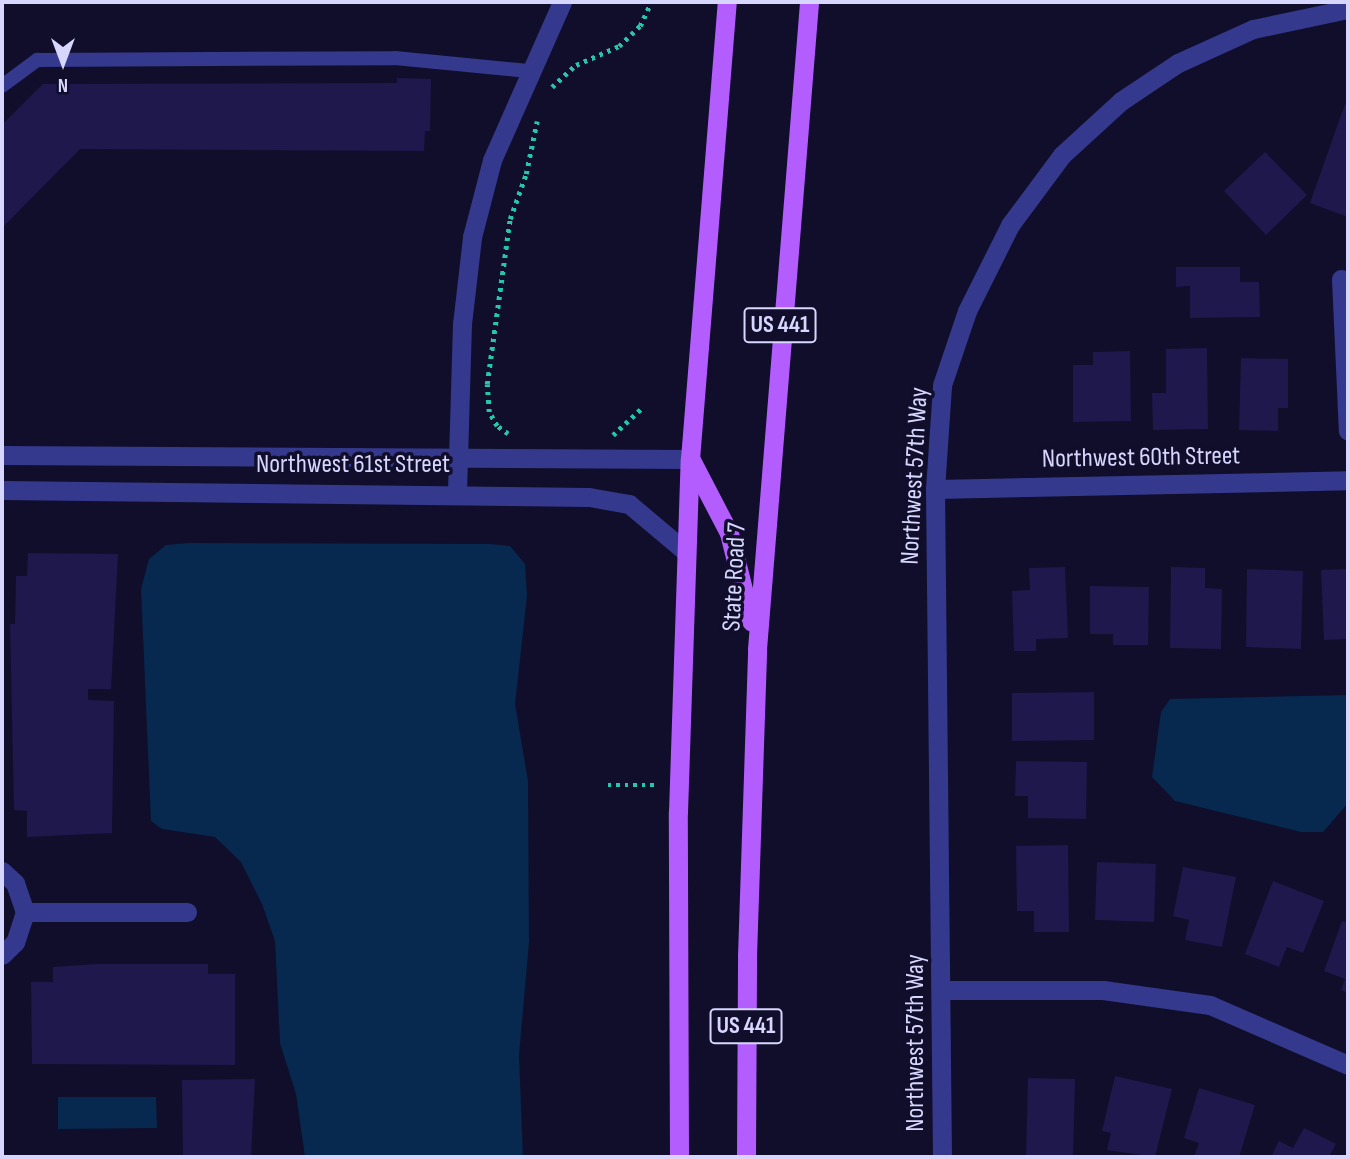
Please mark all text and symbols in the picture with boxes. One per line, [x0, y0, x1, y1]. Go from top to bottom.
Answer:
north arrow [28, 28, 98, 98]
text: N [58, 73, 68, 96]
road number: US 441 [743, 304, 817, 346]
street label: Northwest 57th Way [895, 387, 935, 565]
street label: Northwest 60th Street [1042, 441, 1240, 475]
street label: Northwest 61st Street [256, 449, 450, 481]
street label: State Road 7 [717, 522, 753, 632]
street label: Northwest 57th Way [900, 954, 932, 1132]
road number: US 441 [709, 1006, 783, 1046]

